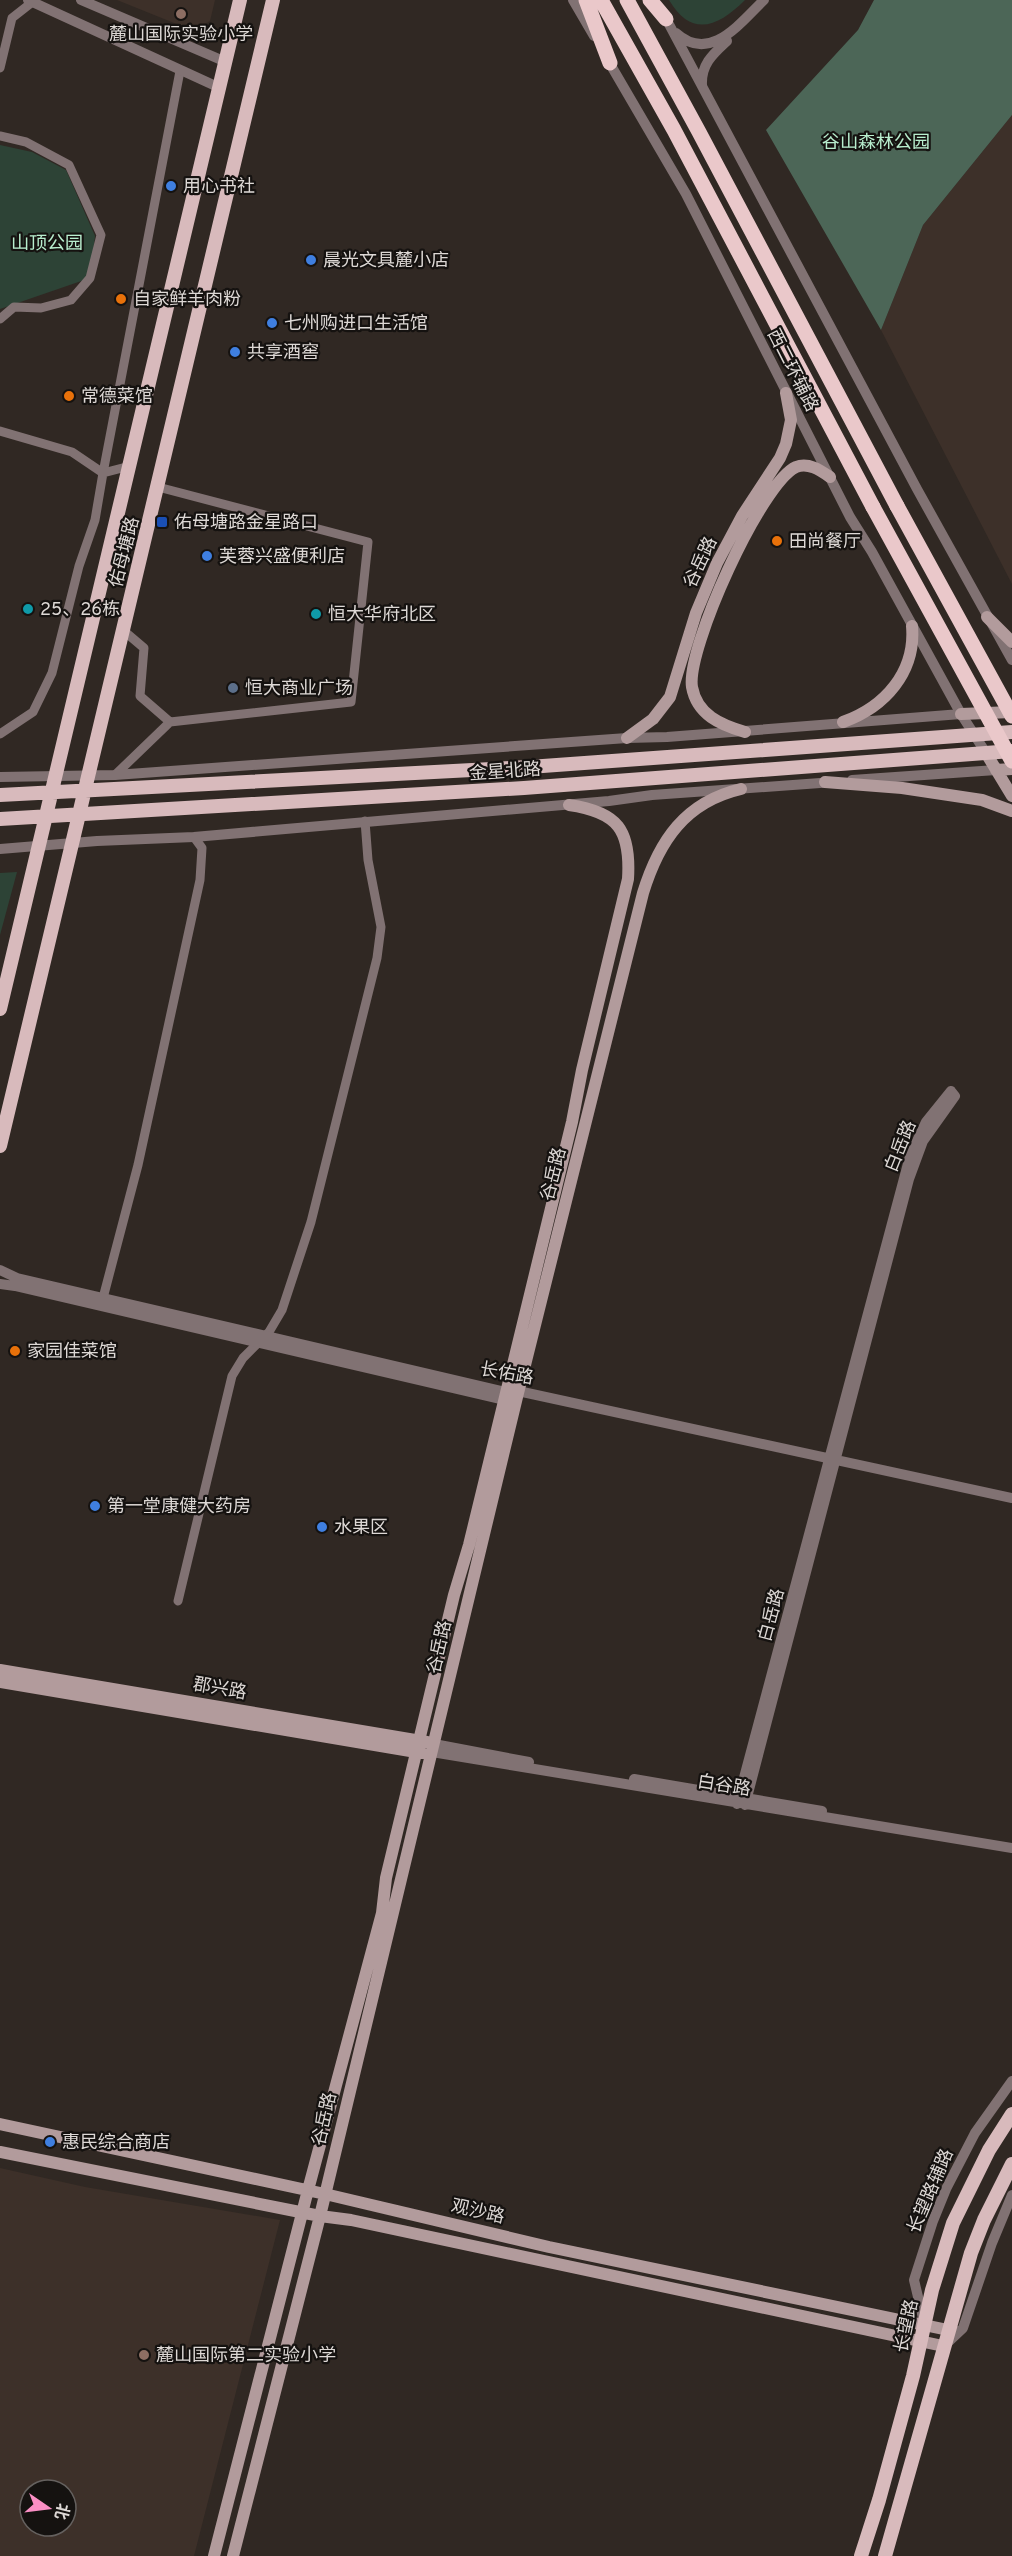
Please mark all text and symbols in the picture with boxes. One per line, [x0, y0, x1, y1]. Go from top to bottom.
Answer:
marker: 麓山国际实验小学 [174, 7, 188, 21]
place label: 麓山国际实验小学 [109, 24, 253, 47]
park label: 谷山森林公园 [822, 132, 930, 155]
place label: 用心书社 [183, 176, 255, 199]
marker: 用心书社 [164, 179, 178, 193]
park label: 山顶公园 [11, 233, 83, 256]
place label: 晨光文具麓小店 [323, 250, 449, 273]
marker: 晨光文具麓小店 [304, 253, 318, 267]
place label: 自家鲜羊肉粉 [133, 289, 241, 312]
marker: 自家鲜羊肉粉 [114, 292, 128, 306]
place label: 七州购进口生活馆 [284, 313, 428, 336]
marker: 七州购进口生活馆 [265, 316, 279, 330]
street label: 西二环辅路 [761, 325, 822, 416]
place label: 共享酒窖 [247, 342, 319, 365]
marker: 共享酒窖 [228, 345, 242, 359]
place label: 常德菜馆 [81, 386, 153, 409]
marker: 常德菜馆 [62, 389, 76, 403]
place label: 佑母塘路金星路口 [174, 512, 318, 535]
street label: 佑母塘路 [106, 515, 145, 590]
marker: 佑母塘路金星路口 [155, 515, 169, 529]
place label: 田尚餐厅 [789, 531, 861, 554]
street label: 谷岳路 [680, 533, 723, 592]
marker: 田尚餐厅 [770, 534, 784, 548]
place label: 芙蓉兴盛便利店 [219, 546, 345, 569]
marker: 芙蓉兴盛便利店 [200, 549, 214, 563]
place label: 25、26栋 [40, 599, 120, 622]
marker: 25、26栋 [21, 602, 35, 616]
place label: 恒大华府北区 [328, 604, 436, 627]
marker: 恒大华府北区 [309, 607, 323, 621]
place label: 恒大商业广场 [245, 678, 353, 701]
marker: 恒大商业广场 [226, 681, 240, 695]
street label: 金星北路 [468, 759, 542, 786]
street label: 白岳路 [881, 1117, 922, 1176]
street label: 谷岳路 [537, 1145, 572, 1203]
place label: 家园佳菜馆 [27, 1341, 117, 1364]
marker: 家园佳菜馆 [8, 1344, 22, 1358]
street label: 长佑路 [478, 1358, 535, 1390]
place label: 第一堂康健大药房 [107, 1496, 251, 1519]
marker: 第一堂康健大药房 [88, 1499, 102, 1513]
place label: 水果区 [334, 1517, 388, 1540]
marker: 水果区 [315, 1520, 329, 1534]
street label: 白岳路 [754, 1586, 791, 1644]
street label: 谷岳路 [423, 1618, 458, 1676]
street label: 郡兴路 [191, 1673, 248, 1705]
street label: 白谷路 [695, 1771, 752, 1802]
street label: 谷岳路 [308, 2090, 343, 2148]
place label: 惠民综合商店 [62, 2132, 170, 2155]
marker: 惠民综合商店 [43, 2135, 57, 2149]
street label: 长望路辅路 [903, 2146, 960, 2238]
street label: 观沙路 [449, 2195, 507, 2230]
street label: 长望路 [891, 2298, 924, 2355]
place label: 麓山国际第二实验小学 [156, 2345, 336, 2368]
marker: 麓山国际第二实验小学 [137, 2348, 151, 2362]
north arrow [18, 2478, 78, 2538]
text: 北 [49, 2501, 72, 2521]

